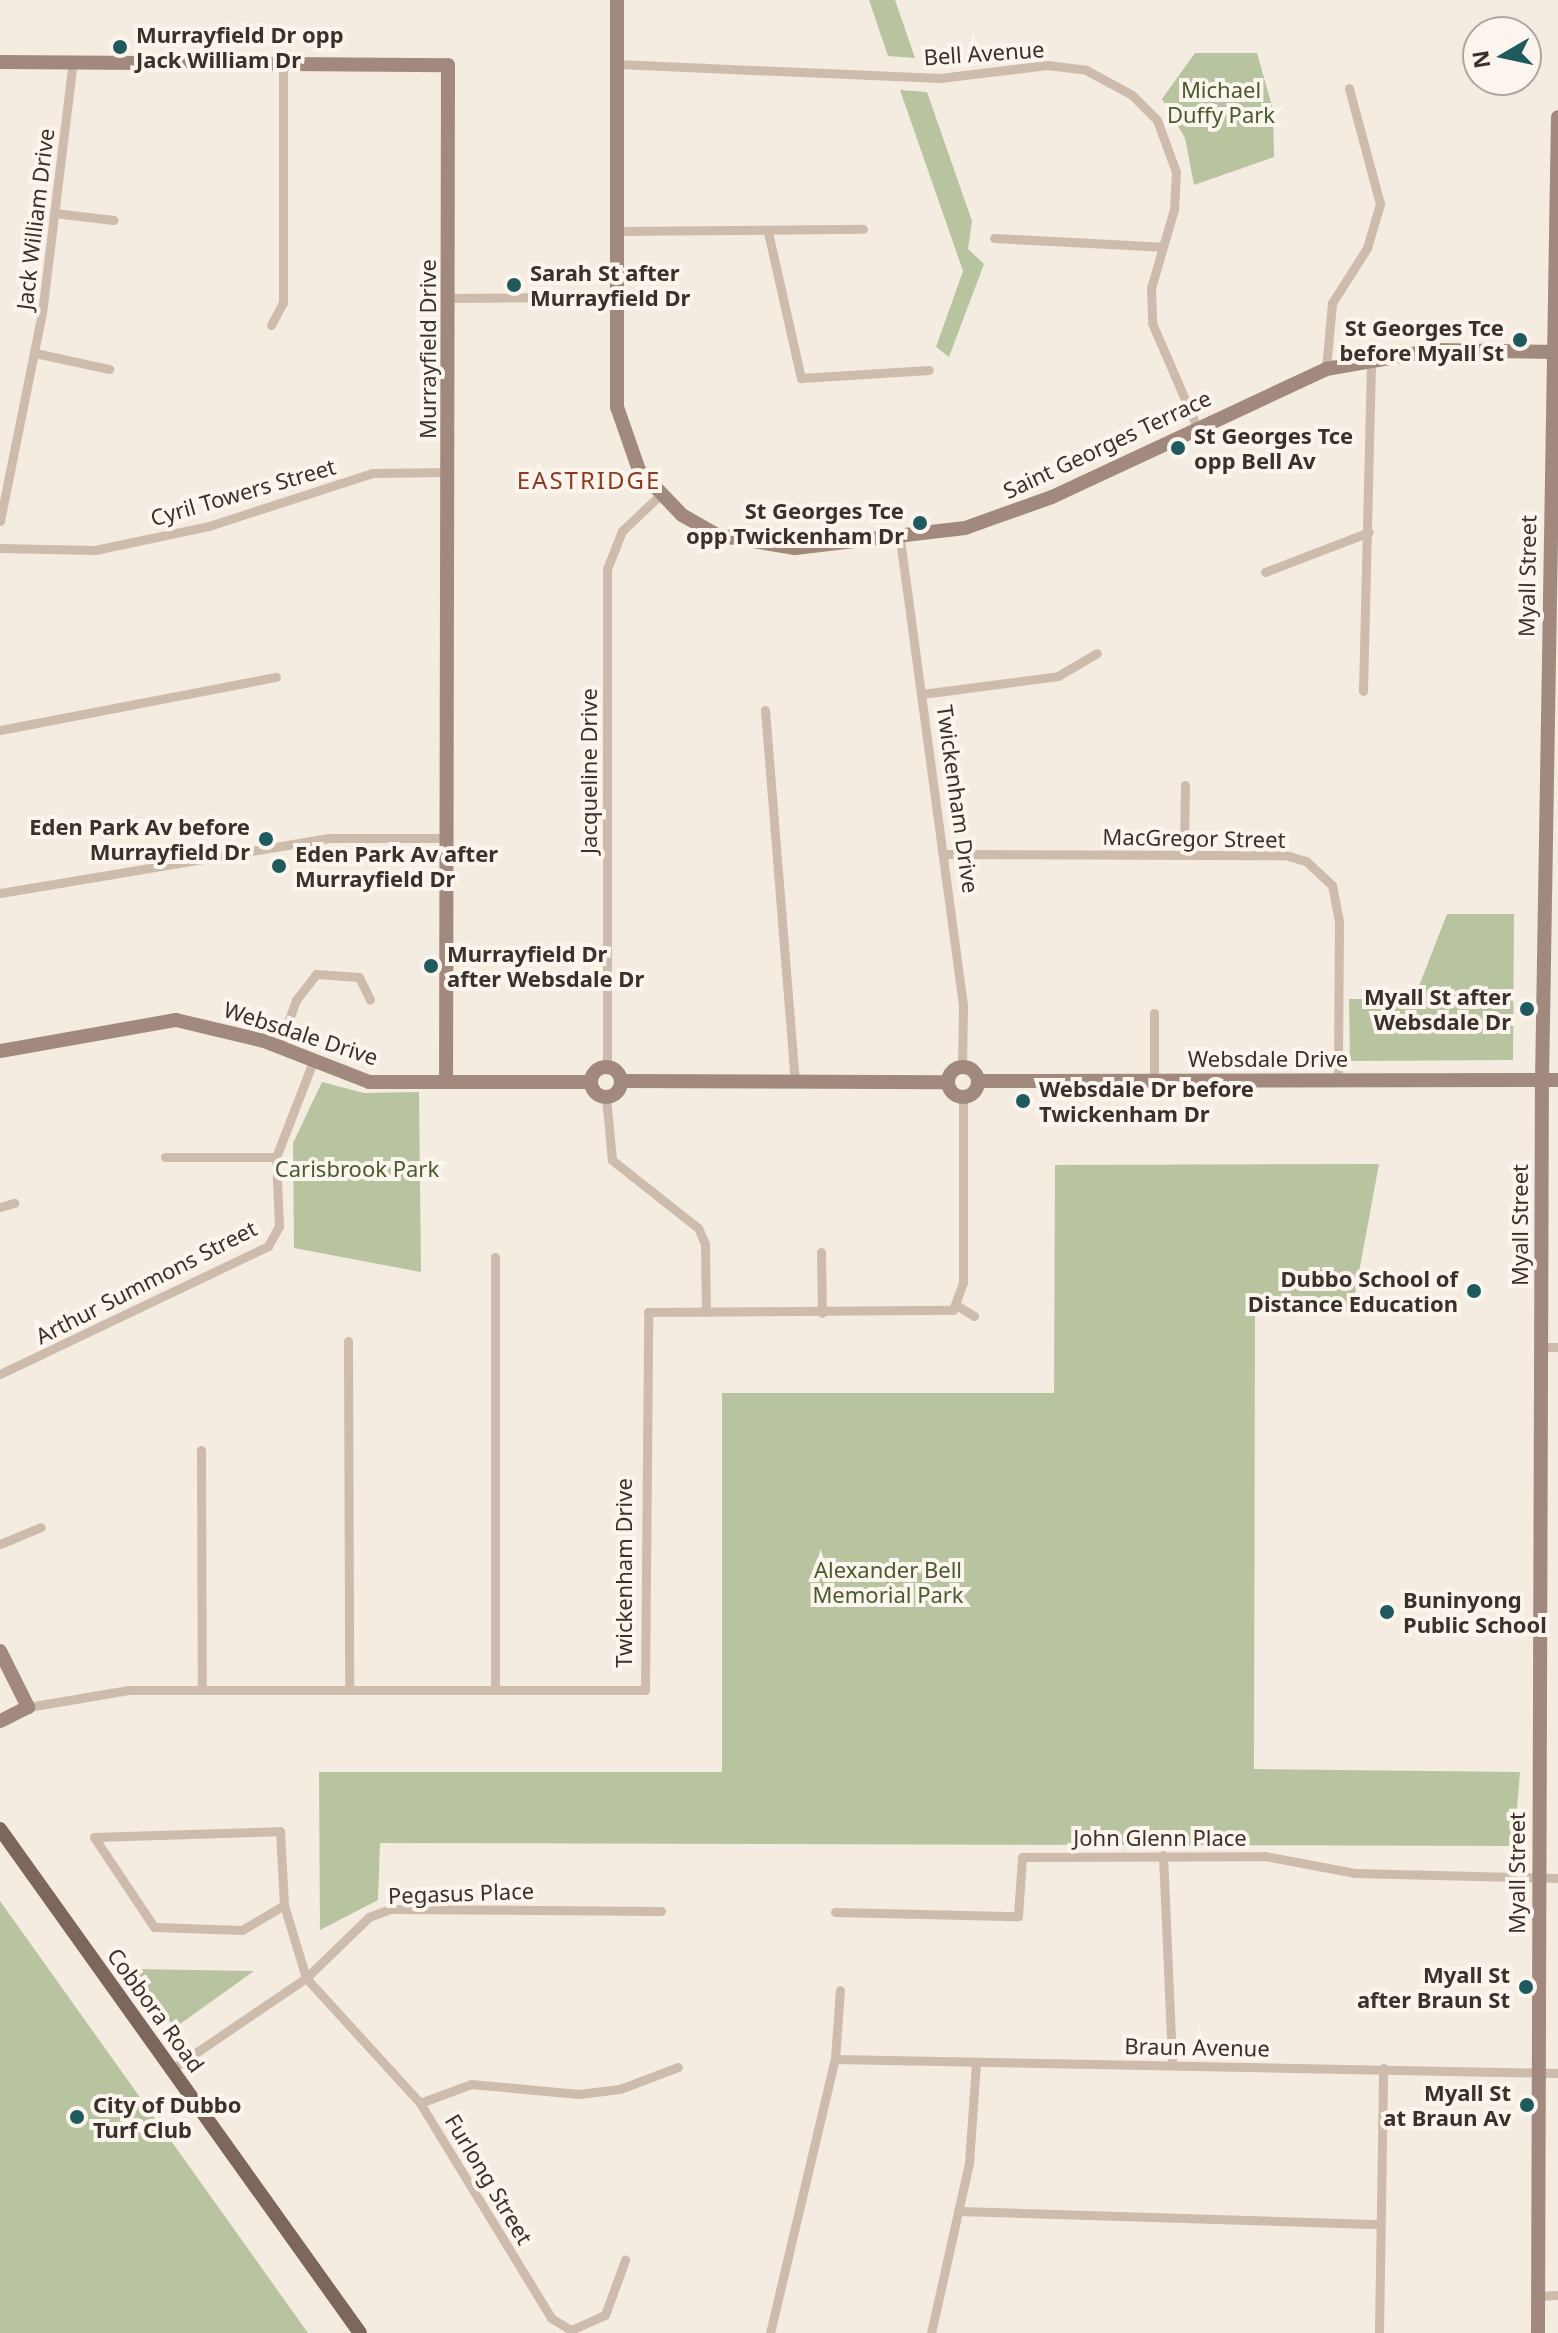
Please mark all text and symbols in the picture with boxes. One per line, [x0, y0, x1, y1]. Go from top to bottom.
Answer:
north arrow [1462, 16, 1542, 96]
place label: Murrayfield Dr opp Jack William Dr [136, 21, 344, 72]
street label: Bell Avenue [923, 36, 1045, 70]
marker: Murrayfield Dr opp Jack William Dr [111, 38, 129, 56]
text: N [1464, 48, 1496, 71]
park label: Michael Duffy Park [1167, 76, 1275, 128]
street label: Jack William Drive [11, 127, 59, 311]
street label: Murrayfield Drive [415, 259, 441, 439]
place label: Sarah St after Murrayfield Dr [530, 259, 690, 310]
marker: Sarah St after Murrayfield Dr [505, 276, 523, 294]
place label: St Georges Tce before Myall St [1339, 314, 1504, 366]
marker: St Georges Tce before Myall St [1511, 331, 1529, 349]
street label: Saint Georges Terrace [999, 384, 1215, 504]
place label: St Georges Tce opp Bell Av [1194, 422, 1353, 474]
marker: St Georges Tce opp Bell Av [1169, 439, 1187, 457]
street label: Cyril Towers Street [147, 453, 339, 531]
district label: EASTRIDGE [517, 466, 661, 494]
place label: St Georges Tce opp Twickenham Dr [686, 497, 904, 548]
marker: St Georges Tce opp Twickenham Dr [911, 514, 929, 532]
street label: Myall Street [1513, 515, 1541, 637]
street label: Jacqueline Drive [576, 688, 602, 854]
street label: Twickenham Drive [932, 703, 984, 895]
place label: Eden Park Av before Murrayfield Dr [29, 813, 250, 864]
street label: MacGregor Street [1102, 823, 1286, 853]
marker: Eden Park Av before Murrayfield Dr [257, 830, 275, 848]
place label: Eden Park Av after Murrayfield Dr [295, 840, 498, 892]
marker: Eden Park Av after Murrayfield Dr [270, 857, 288, 875]
place label: Murrayfield Dr after Websdale Dr [447, 940, 644, 992]
marker: Murrayfield Dr after Websdale Dr [422, 957, 440, 975]
place label: Myall St after Websdale Dr [1364, 983, 1511, 1034]
street label: Websdale Drive [221, 996, 381, 1070]
marker: Myall St after Websdale Dr [1518, 1000, 1536, 1018]
street label: Websdale Drive [1188, 1046, 1348, 1072]
place label: Websdale Dr before Twickenham Dr [1039, 1075, 1254, 1126]
marker: Websdale Dr before Twickenham Dr [1014, 1092, 1032, 1110]
park label: Carisbrook Park [275, 1156, 439, 1182]
street label: Myall Street [1507, 1164, 1533, 1286]
street label: Arthur Summons Street [31, 1215, 261, 1349]
place label: Dubbo School of Distance Education [1248, 1265, 1458, 1316]
marker: Dubbo School of Distance Education [1465, 1282, 1483, 1300]
street label: Twickenham Drive [611, 1478, 637, 1668]
park label: Alexander Bell Memorial Park [812, 1556, 964, 1608]
place label: Buninyong Public School [1403, 1586, 1547, 1638]
marker: Buninyong Public School [1378, 1603, 1396, 1621]
street label: Myall Street [1504, 1812, 1530, 1934]
street label: John Glenn Place [1073, 1825, 1247, 1851]
street label: Pegasus Place [387, 1877, 535, 1909]
street label: Cobbora Road [102, 1943, 210, 2077]
place label: Myall St after Braun St [1357, 1961, 1510, 2012]
marker: Myall St after Braun St [1517, 1978, 1535, 1996]
street label: Braun Avenue [1124, 2033, 1270, 2061]
place label: Myall St at Braun Av [1383, 2079, 1511, 2130]
place label: City of Dubbo Turf Club [93, 2091, 241, 2142]
marker: Myall St at Braun Av [1518, 2096, 1536, 2114]
marker: City of Dubbo Turf Club [68, 2108, 86, 2126]
street label: Furlong Street [440, 2109, 538, 2249]

